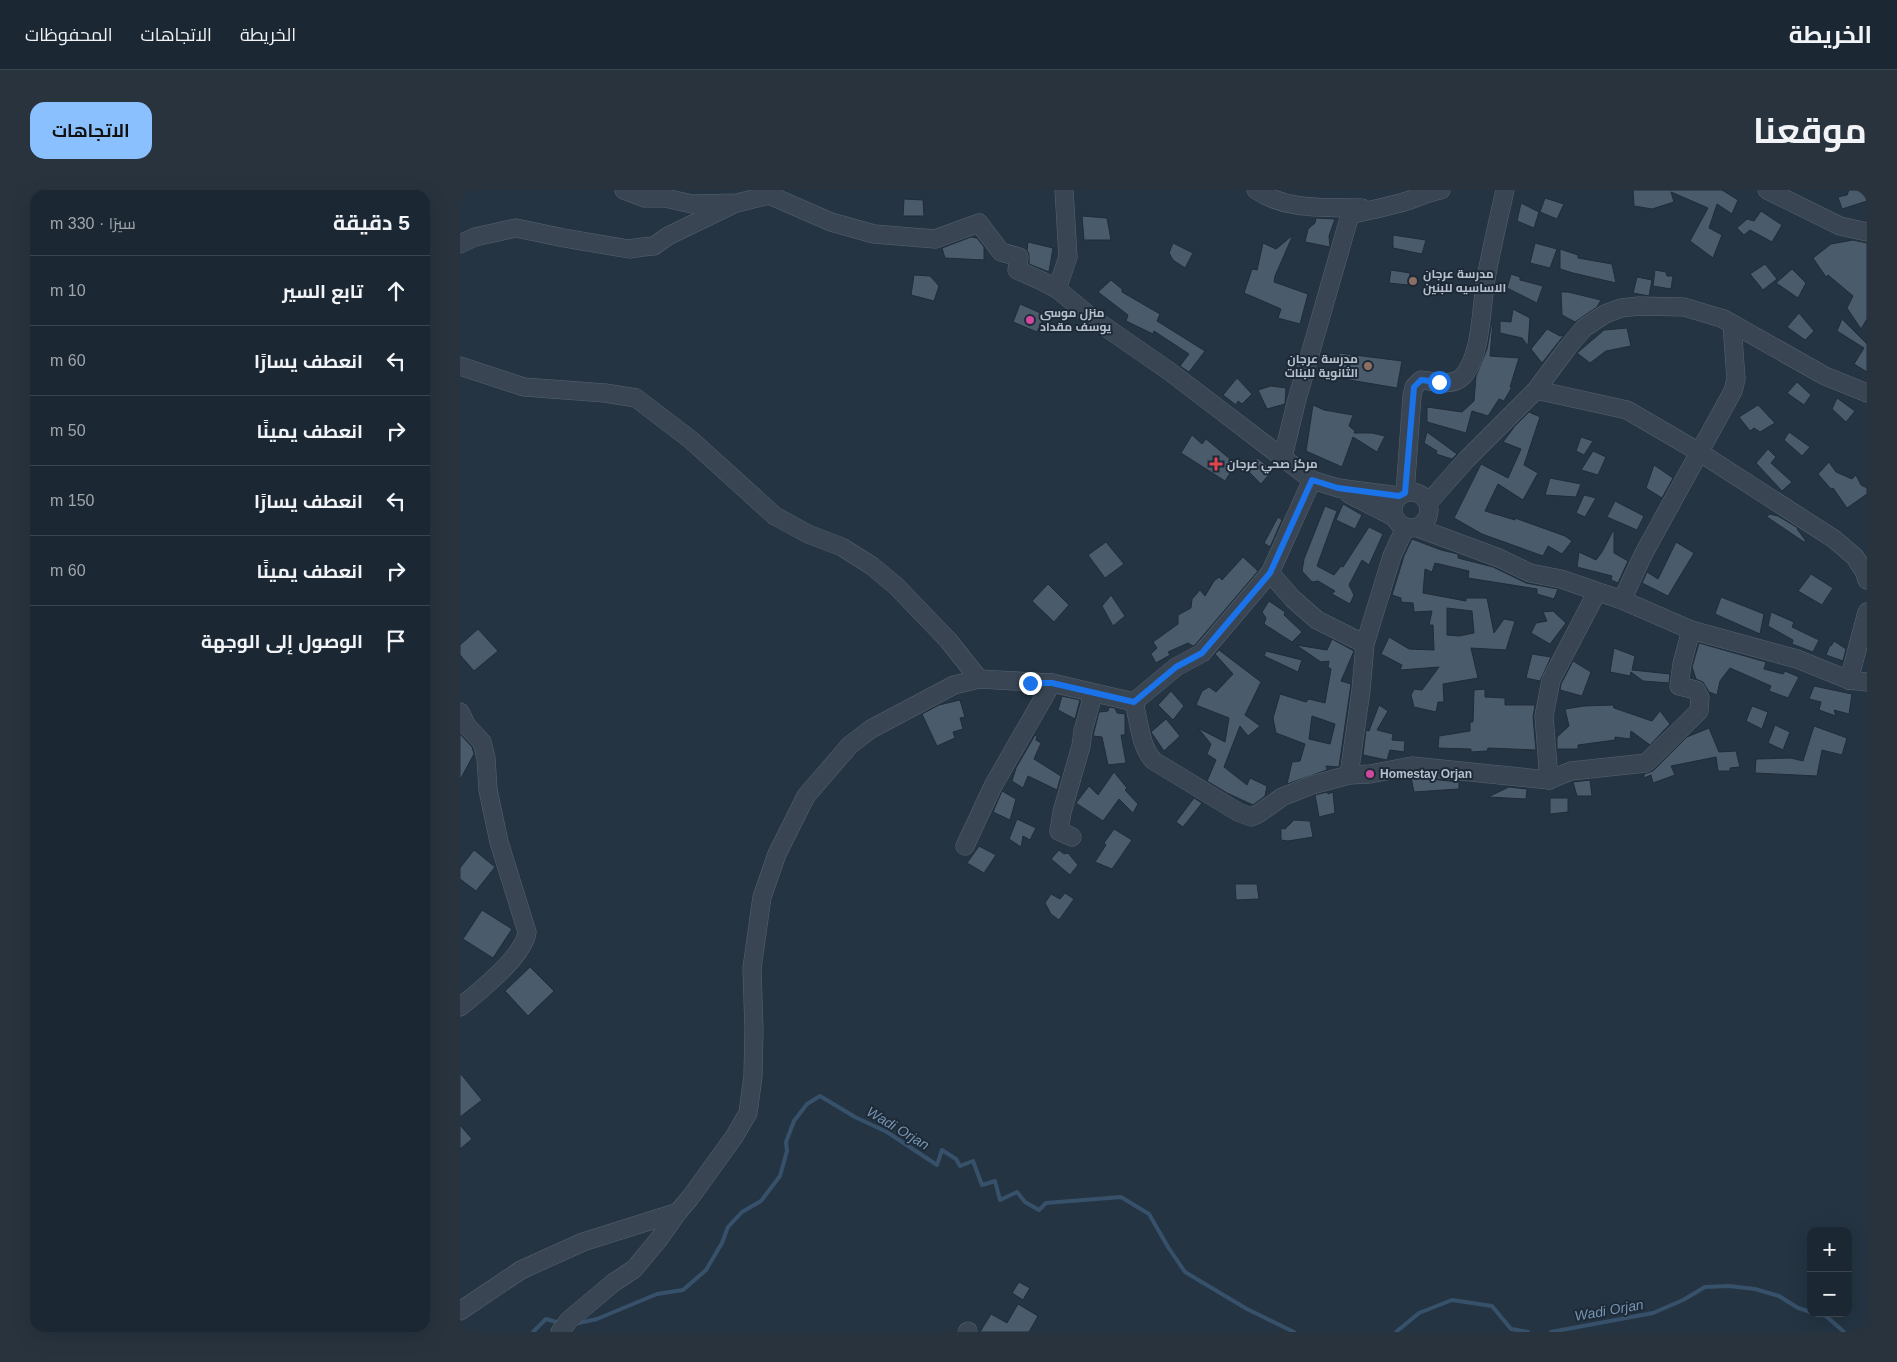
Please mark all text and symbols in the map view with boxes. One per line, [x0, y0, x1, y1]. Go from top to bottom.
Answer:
text: الخريطة [1789, 21, 1872, 48]
text: المحفوظات [25, 25, 113, 45]
text: الاتجاهات [141, 25, 212, 45]
text: الخريطة [240, 25, 296, 45]
button: الاتجاهات [30, 102, 152, 159]
text: موقعنا [1753, 111, 1867, 150]
text: 5 دقيقة [333, 211, 410, 234]
text: سيرًا · 330 m [50, 215, 136, 232]
place label: مدرسة عرجان الاساسيه للبنين [1423, 267, 1506, 296]
marker: مدرسة عرجان الاساسيه للبنين [1407, 275, 1419, 287]
icon: ahead [382, 277, 410, 305]
text: تابع السير [282, 281, 363, 302]
text: 10 m [50, 282, 86, 299]
place label: منزل موسى يوسف مقداد [1040, 306, 1112, 335]
marker: منزل موسى يوسف مقداد [1024, 314, 1036, 326]
icon: left [382, 347, 410, 375]
text: انعطف يسارًا [254, 351, 363, 372]
text: 60 m [50, 352, 86, 369]
place label: مدرسة عرجان الثانوية للبنات [1285, 352, 1358, 381]
marker: مدرسة عرجان الثانوية للبنات [1362, 360, 1374, 372]
route start [1428, 371, 1451, 394]
icon: right [382, 417, 410, 445]
text: انعطف يمينًا [256, 421, 363, 442]
text: 50 m [50, 422, 86, 439]
marker: مركز صحي عرجان [1209, 457, 1223, 471]
place label: مركز صحي عرجان [1227, 457, 1318, 474]
icon: left [382, 487, 410, 515]
text: انعطف يسارًا [254, 491, 363, 512]
text: 150 m [50, 492, 94, 509]
icon: right [382, 557, 410, 585]
text: انعطف يمينًا [256, 561, 363, 582]
text: 60 m [50, 562, 86, 579]
icon: arrive [382, 627, 410, 655]
text: الوصول إلى الوجهة [201, 631, 363, 652]
route end [1019, 672, 1042, 695]
place label: Homestay Orjan [1380, 767, 1472, 781]
marker: Homestay Orjan [1364, 768, 1376, 780]
water label: Wadi Orjan [864, 1103, 932, 1153]
map controls [1807, 1227, 1852, 1317]
button: + [1807, 1227, 1852, 1272]
button: − [1807, 1272, 1852, 1317]
water label: Wadi Orjan [1573, 1296, 1645, 1324]

